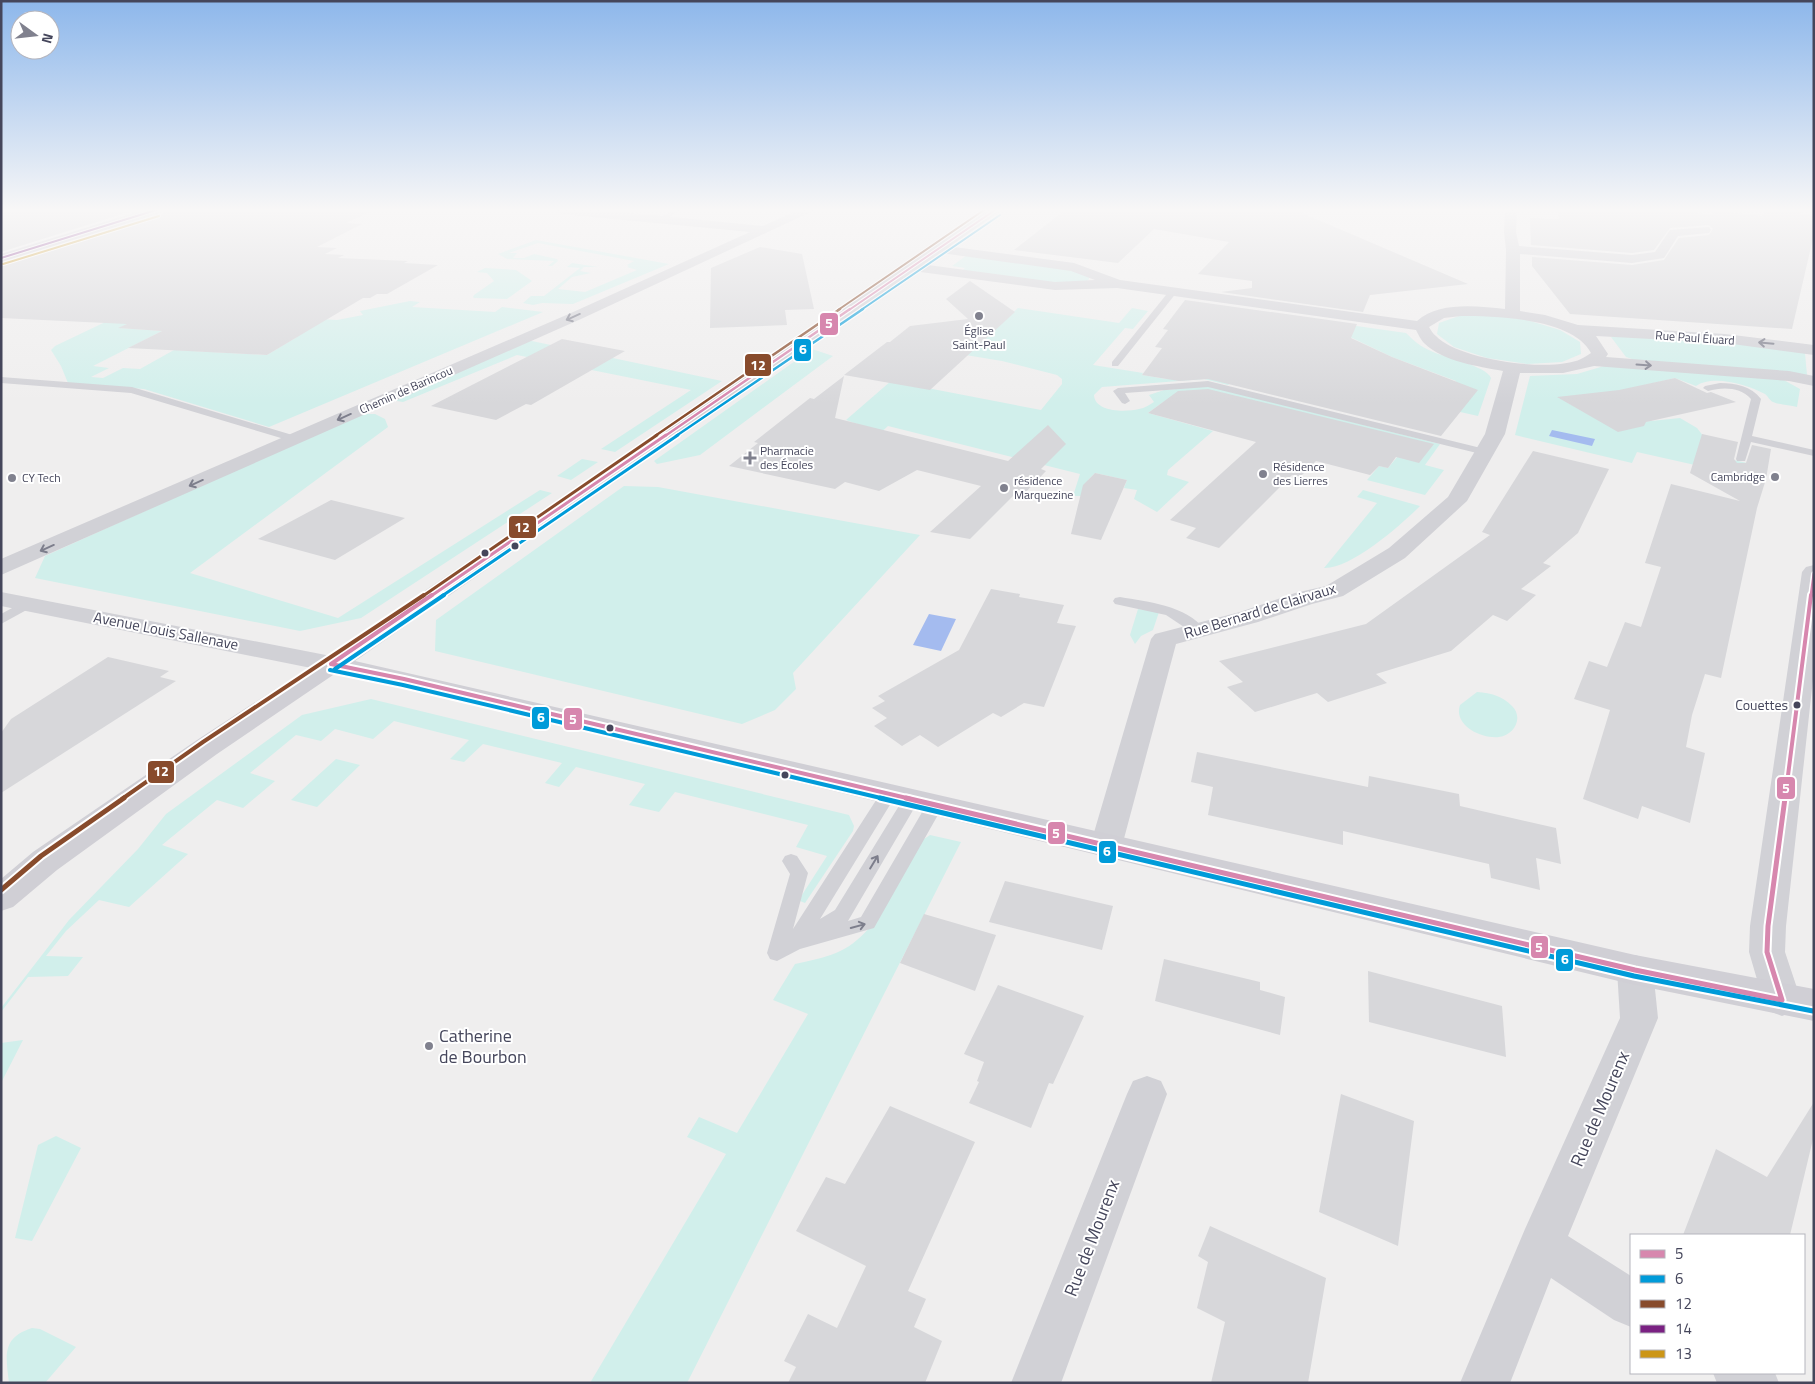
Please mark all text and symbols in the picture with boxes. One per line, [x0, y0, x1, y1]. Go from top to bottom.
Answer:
north arrow [10, 10, 60, 60]
text: N [37, 31, 59, 46]
marker: Église Saint-Paul [973, 310, 985, 322]
line badge: 5 [819, 312, 839, 336]
text: 5 [825, 312, 833, 333]
one-way arrow [566, 313, 581, 322]
place label: Église Saint-Paul [953, 321, 1005, 354]
street label: Rue Paul Éluard [1655, 325, 1735, 350]
line badge: 6 [793, 338, 812, 362]
text: 6 [799, 338, 807, 359]
one-way arrow [1758, 338, 1774, 348]
line badge: 12 [744, 353, 772, 377]
text: 12 [750, 354, 766, 375]
street label: Chemin de Barincou [356, 360, 455, 419]
one-way arrow [1635, 360, 1651, 369]
one-way arrow [337, 413, 352, 423]
place label: Pharmacie des Écoles [760, 441, 814, 474]
marker: Pharmacie des Écoles [744, 452, 756, 464]
place label: Résidence des Lierres [1273, 457, 1328, 490]
place label: Cambridge [1711, 467, 1765, 486]
place label: CY Tech [22, 468, 61, 487]
marker: Résidence des Lierres [1257, 468, 1269, 480]
place label: résidence Marquezine [1014, 471, 1073, 504]
marker: Cambridge [1769, 471, 1781, 483]
marker: CY Tech [6, 472, 18, 484]
one-way arrow [189, 478, 204, 488]
marker: résidence Marquezine [998, 482, 1010, 494]
line badge: 12 [508, 515, 537, 539]
text: 12 [514, 516, 530, 537]
unlabelled marker [510, 541, 520, 551]
one-way arrow [40, 544, 55, 554]
unlabelled marker [480, 548, 490, 558]
street label: Rue Bernard de Clairvaux [1181, 576, 1339, 645]
street label: Avenue Louis Sallenave [92, 605, 240, 656]
place label: Couettes [1735, 694, 1788, 715]
marker: Couettes [1792, 700, 1802, 710]
line badge: 6 [531, 706, 550, 730]
text: 6 [537, 706, 545, 727]
line badge: 5 [563, 707, 583, 731]
text: 5 [569, 708, 577, 729]
unlabelled marker [605, 723, 615, 733]
line badge: 12 [147, 760, 175, 784]
text: 12 [153, 760, 169, 781]
unlabelled marker [780, 770, 790, 780]
line badge: 5 [1776, 776, 1796, 800]
text: 5 [1782, 777, 1790, 798]
line badge: 5 [1047, 821, 1066, 845]
text: 5 [1052, 822, 1060, 843]
line badge: 6 [1098, 840, 1117, 864]
text: 6 [1103, 840, 1111, 861]
one-way arrow [870, 855, 880, 869]
one-way arrow [849, 921, 865, 930]
line badge: 5 [1530, 935, 1549, 959]
text: 5 [1535, 936, 1543, 957]
line badge: 6 [1555, 948, 1574, 972]
text: 6 [1561, 948, 1569, 969]
place label: Catherine de Bourbon [439, 1022, 527, 1070]
marker: Catherine de Bourbon [423, 1040, 435, 1052]
street label: Rue de Mourenx [1563, 1047, 1636, 1171]
street label: Rue de Mourenx [1057, 1175, 1126, 1300]
legend [1630, 1234, 1805, 1374]
text: 5 [1675, 1242, 1683, 1265]
text: 6 [1675, 1267, 1683, 1290]
text: 12 [1675, 1292, 1692, 1315]
text: 14 [1675, 1317, 1692, 1340]
text: 13 [1675, 1342, 1692, 1365]

